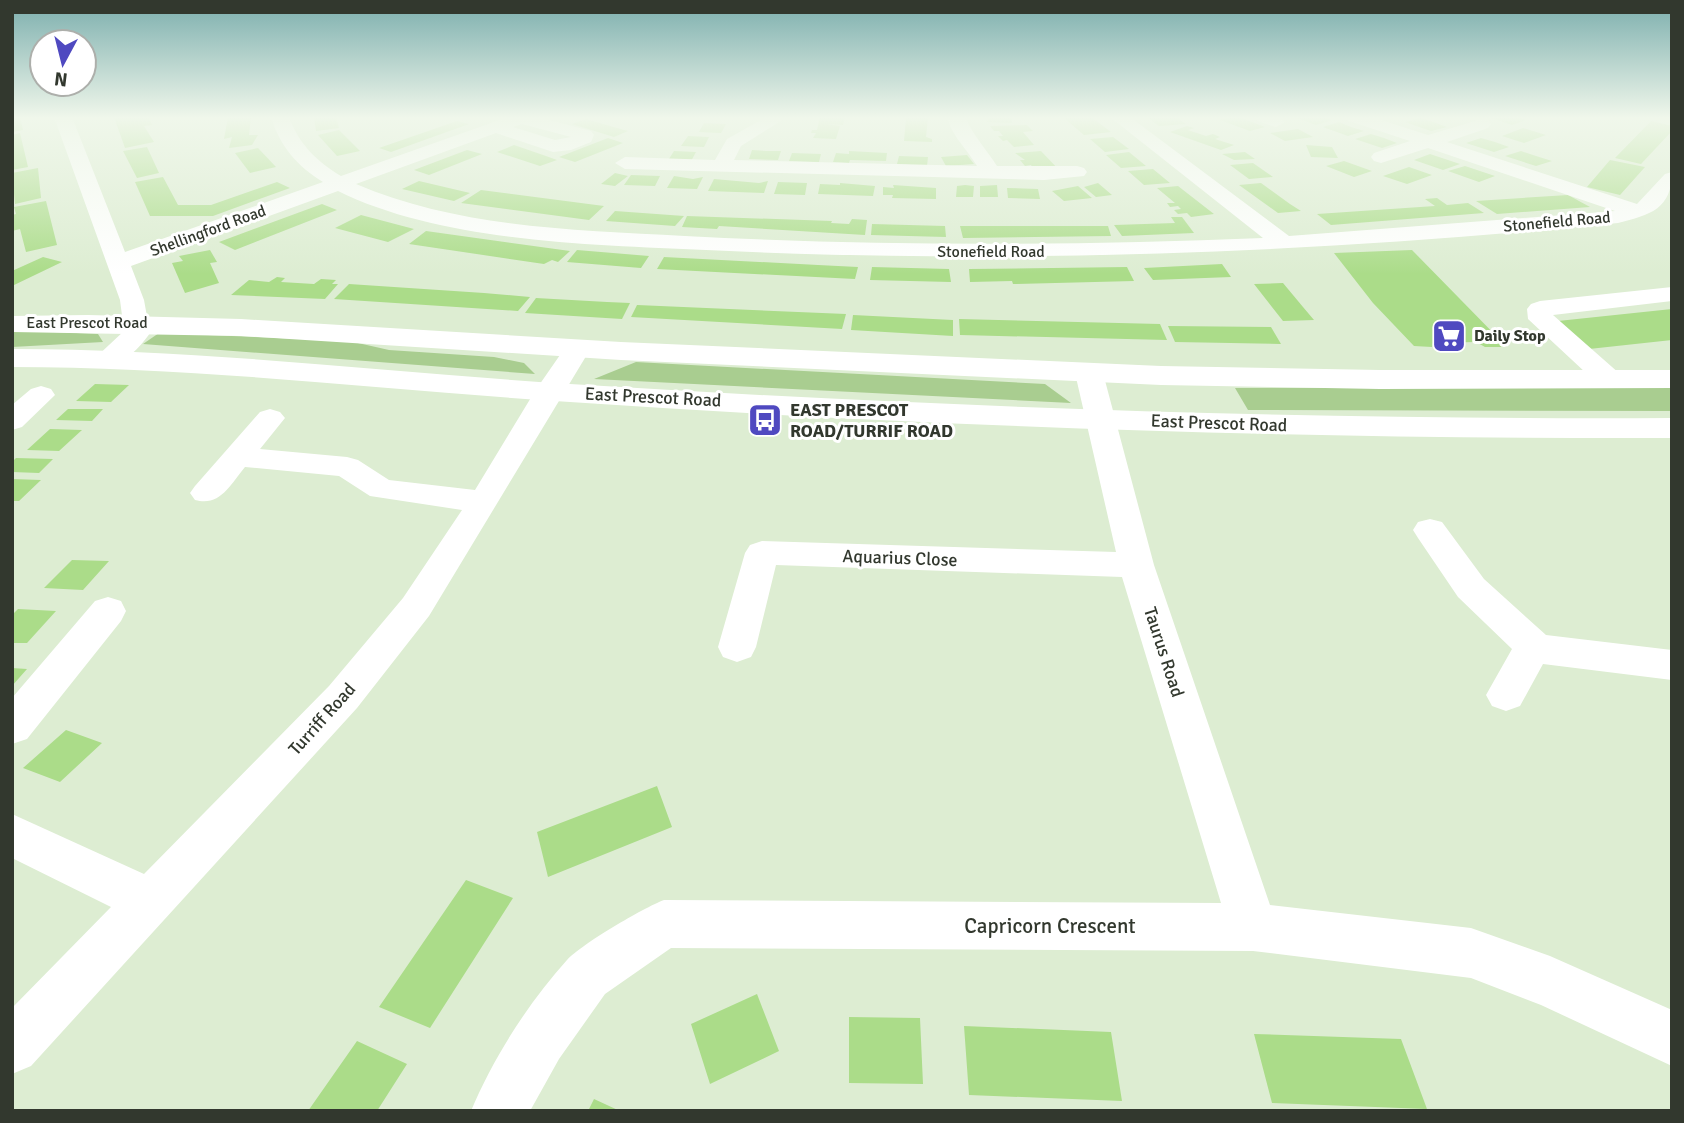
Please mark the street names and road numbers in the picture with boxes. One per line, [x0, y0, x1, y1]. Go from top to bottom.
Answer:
street label: Shellingford Road [147, 201, 269, 261]
street label: Stonefield Road [1503, 207, 1611, 237]
street label: Stonefield Road [937, 242, 1045, 262]
street label: East Prescot Road [26, 313, 148, 333]
street label: East Prescot Road [584, 382, 722, 412]
street label: East Prescot Road [1150, 410, 1288, 436]
street label: Aquarius Close [842, 545, 958, 571]
street label: Taurus Road [1139, 604, 1189, 700]
street label: Turriff Road [284, 678, 360, 760]
street label: Capricorn Crescent [964, 913, 1136, 939]

